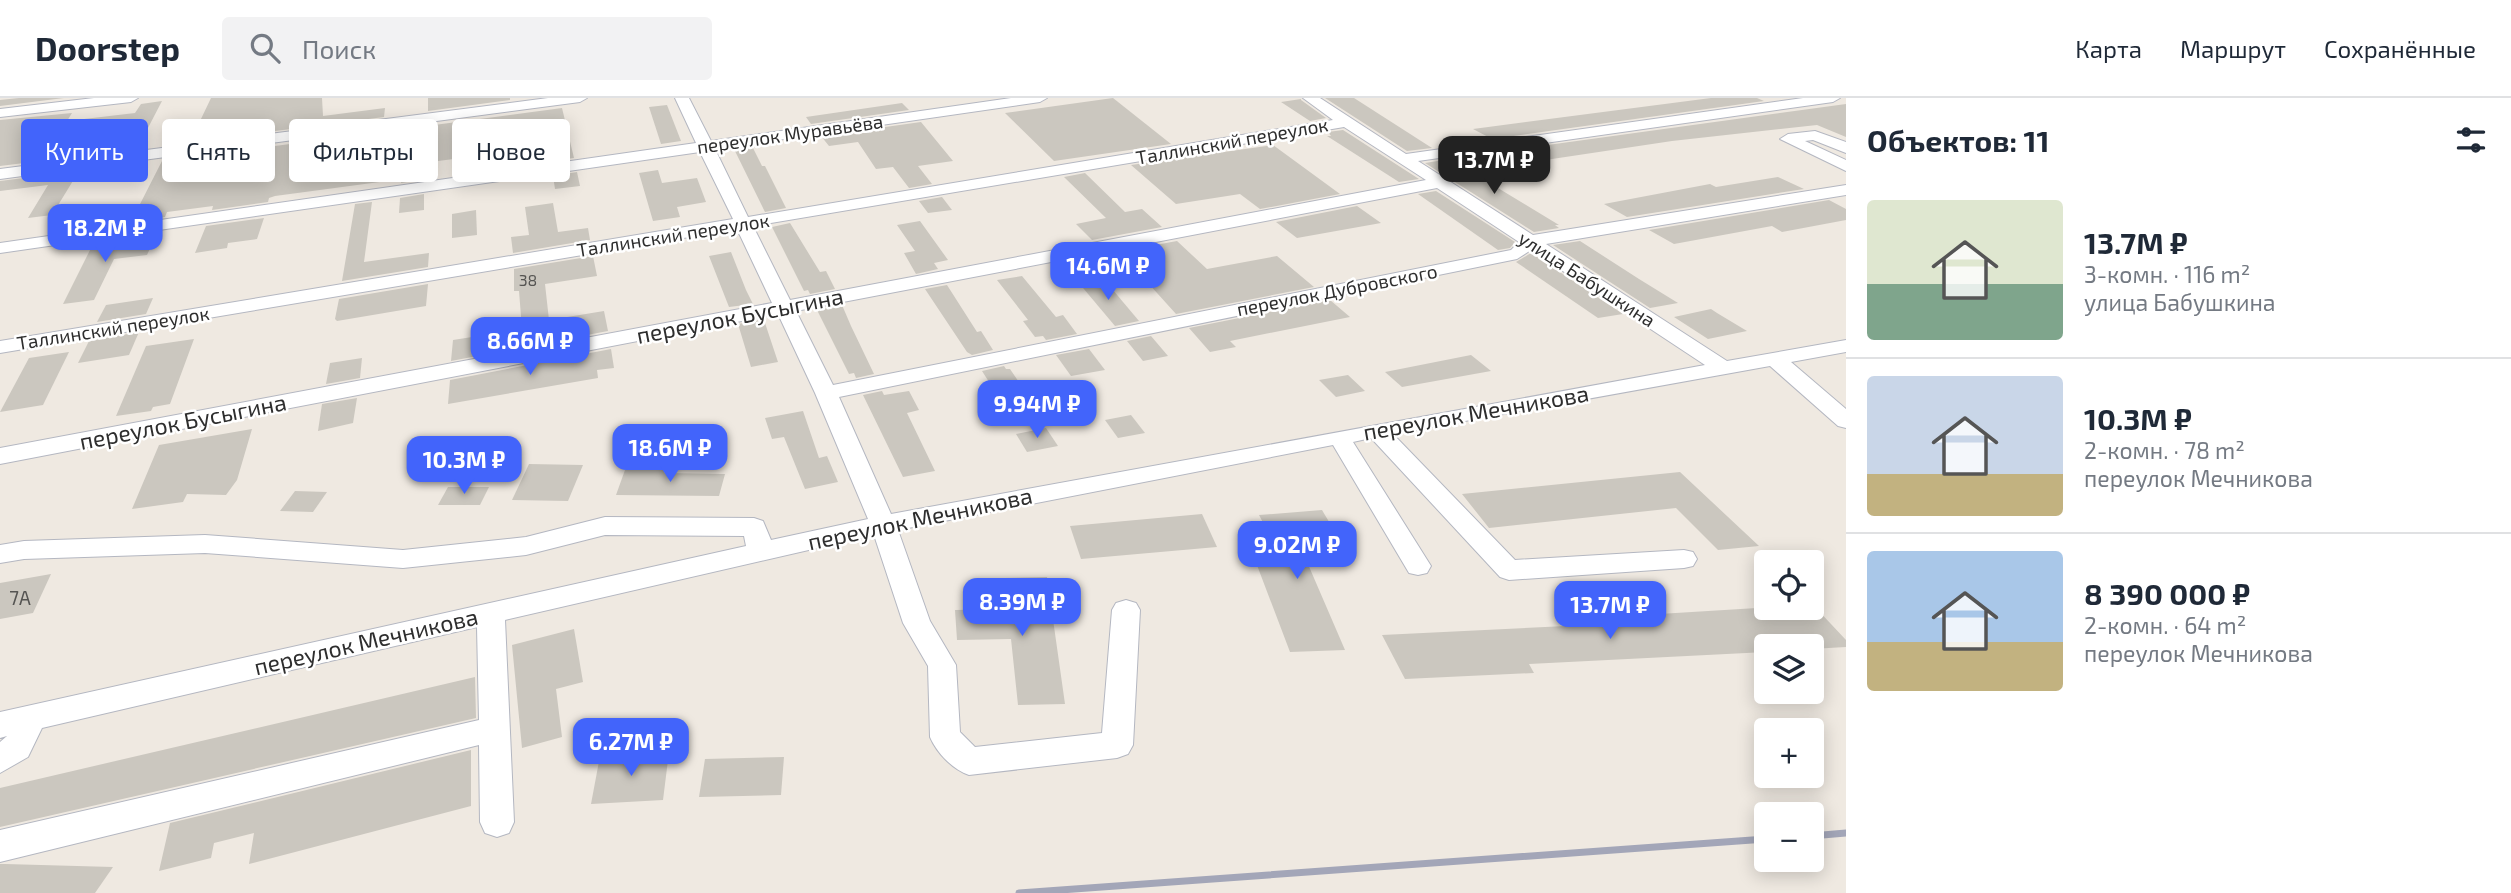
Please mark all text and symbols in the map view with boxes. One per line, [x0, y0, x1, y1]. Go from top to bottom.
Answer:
search box [222, 17, 712, 80]
text: Doorstep [35, 28, 180, 68]
icon: search [246, 29, 284, 67]
text: Поиск [302, 33, 376, 64]
text: Карта [2075, 34, 2142, 63]
text: Маршрут [2180, 34, 2286, 63]
text: Сохранённые [2324, 34, 2476, 63]
street label: переулок Муравьёва [695, 109, 885, 159]
street label: Таллинский переулок [1134, 112, 1330, 170]
chip: Купить [21, 119, 148, 182]
chip: Снять [162, 119, 275, 182]
chip: Фильтры [289, 119, 438, 182]
chip: Новое [452, 119, 570, 182]
icon: filters [2452, 121, 2490, 159]
text: Объектов: 11 [1867, 122, 2050, 158]
pin: 13.7M ₽ [1429, 136, 1559, 196]
text: 13.7M ₽ [1454, 145, 1534, 173]
pin: 18.2M ₽ [40, 204, 170, 264]
street label: Таллинский переулок [575, 208, 771, 262]
text: 18.2M ₽ [64, 213, 146, 241]
text: 13.7M ₽ [2084, 224, 2188, 260]
street label: улица Бабушкина [1514, 226, 1660, 332]
icon: home [1923, 228, 2007, 312]
pin: 14.6M ₽ [1043, 242, 1173, 302]
text: 14.6M ₽ [1066, 251, 1150, 279]
street label: переулок Дубровского [1235, 259, 1439, 321]
text: 3-комн. · 116 m² [2084, 260, 2250, 288]
house number: 38 [519, 270, 537, 289]
street label: переулок Бусыгина [634, 281, 846, 350]
text: улица Бабушкина [2084, 288, 2276, 316]
street label: Таллинский переулок [15, 301, 211, 355]
pin: 8.66M ₽ [465, 317, 595, 377]
text: 8.66M ₽ [487, 326, 573, 354]
street label: переулок Мечникова [1361, 378, 1591, 447]
pin: 9.94M ₽ [972, 380, 1102, 440]
street label: переулок Бусыгина [77, 387, 289, 456]
text: 9.94M ₽ [993, 389, 1081, 417]
text: 10.3M ₽ [2084, 400, 2192, 436]
icon: home [1923, 404, 2007, 488]
pin: 18.6M ₽ [605, 424, 735, 484]
text: 18.6M ₽ [628, 433, 712, 461]
pin: 10.3M ₽ [399, 436, 529, 496]
text: 2-комн. · 78 m² [2084, 436, 2245, 464]
text: 10.3M ₽ [423, 445, 505, 473]
text: переулок Мечникова [2084, 464, 2313, 492]
street label: переулок Мечникова [805, 481, 1035, 556]
pin: 9.02M ₽ [1232, 522, 1362, 581]
text: 9.02M ₽ [1254, 530, 1340, 558]
map controls [1754, 550, 1824, 872]
button: locate [1754, 550, 1824, 620]
text: 8 390 000 ₽ [2084, 575, 2250, 611]
pin: 8.39M ₽ [957, 578, 1087, 638]
icon: home [1923, 579, 2007, 663]
pin: 13.7M ₽ [1545, 582, 1675, 641]
house number: 7А [9, 586, 31, 609]
text: 8.39M ₽ [979, 587, 1065, 615]
text: 13.7M ₽ [1570, 590, 1650, 618]
street label: переулок Мечникова [251, 602, 481, 681]
text: 2-комн. · 64 m² [2084, 611, 2246, 639]
button: layers [1754, 634, 1824, 704]
text: переулок Мечникова [2084, 639, 2313, 667]
pin: 6.27M ₽ [566, 718, 696, 778]
button: + [1754, 718, 1824, 788]
text: 6.27M ₽ [589, 727, 673, 755]
button: − [1754, 802, 1824, 872]

